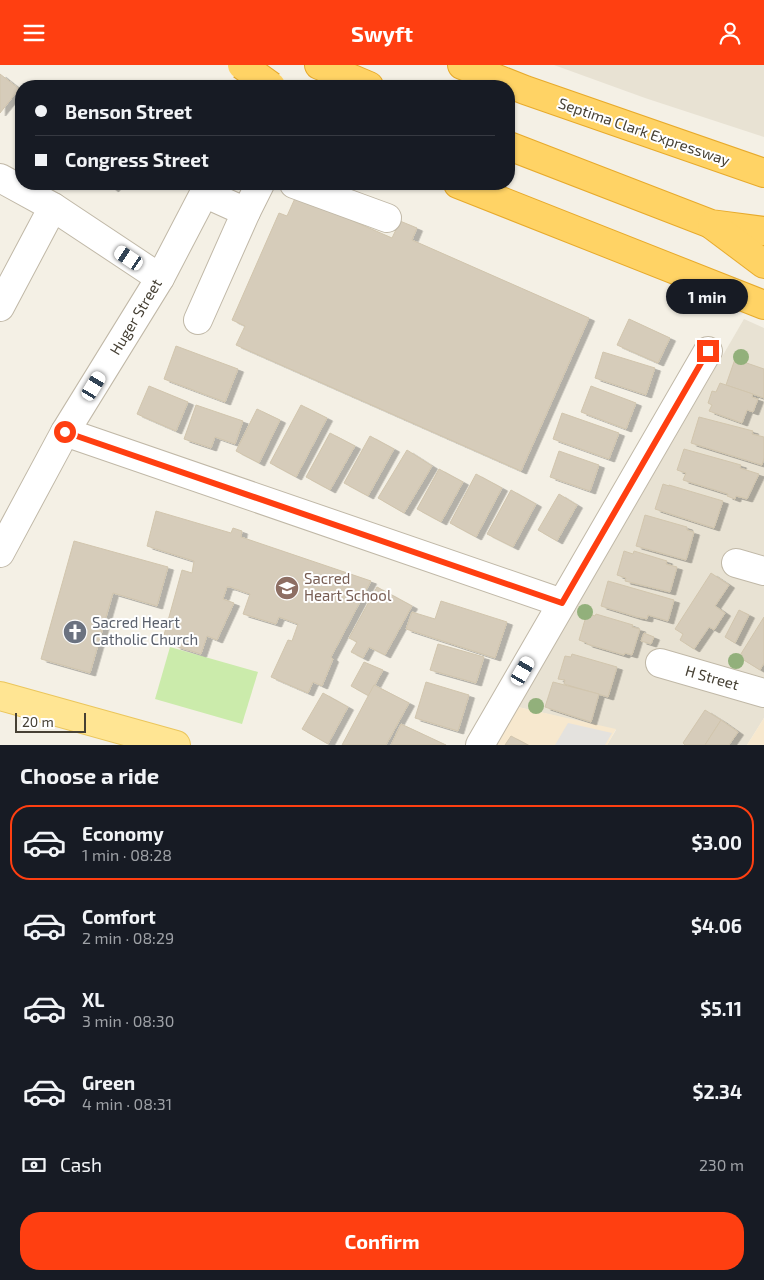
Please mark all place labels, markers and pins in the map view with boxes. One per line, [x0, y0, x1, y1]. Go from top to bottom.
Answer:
place label: Sacred Heart School [304, 569, 392, 604]
school or university icon: Sacred Heart School [274, 575, 300, 601]
place label: Sacred Heart Catholic Church [92, 613, 198, 648]
church icon: Sacred Heart Catholic Church [62, 619, 88, 645]

